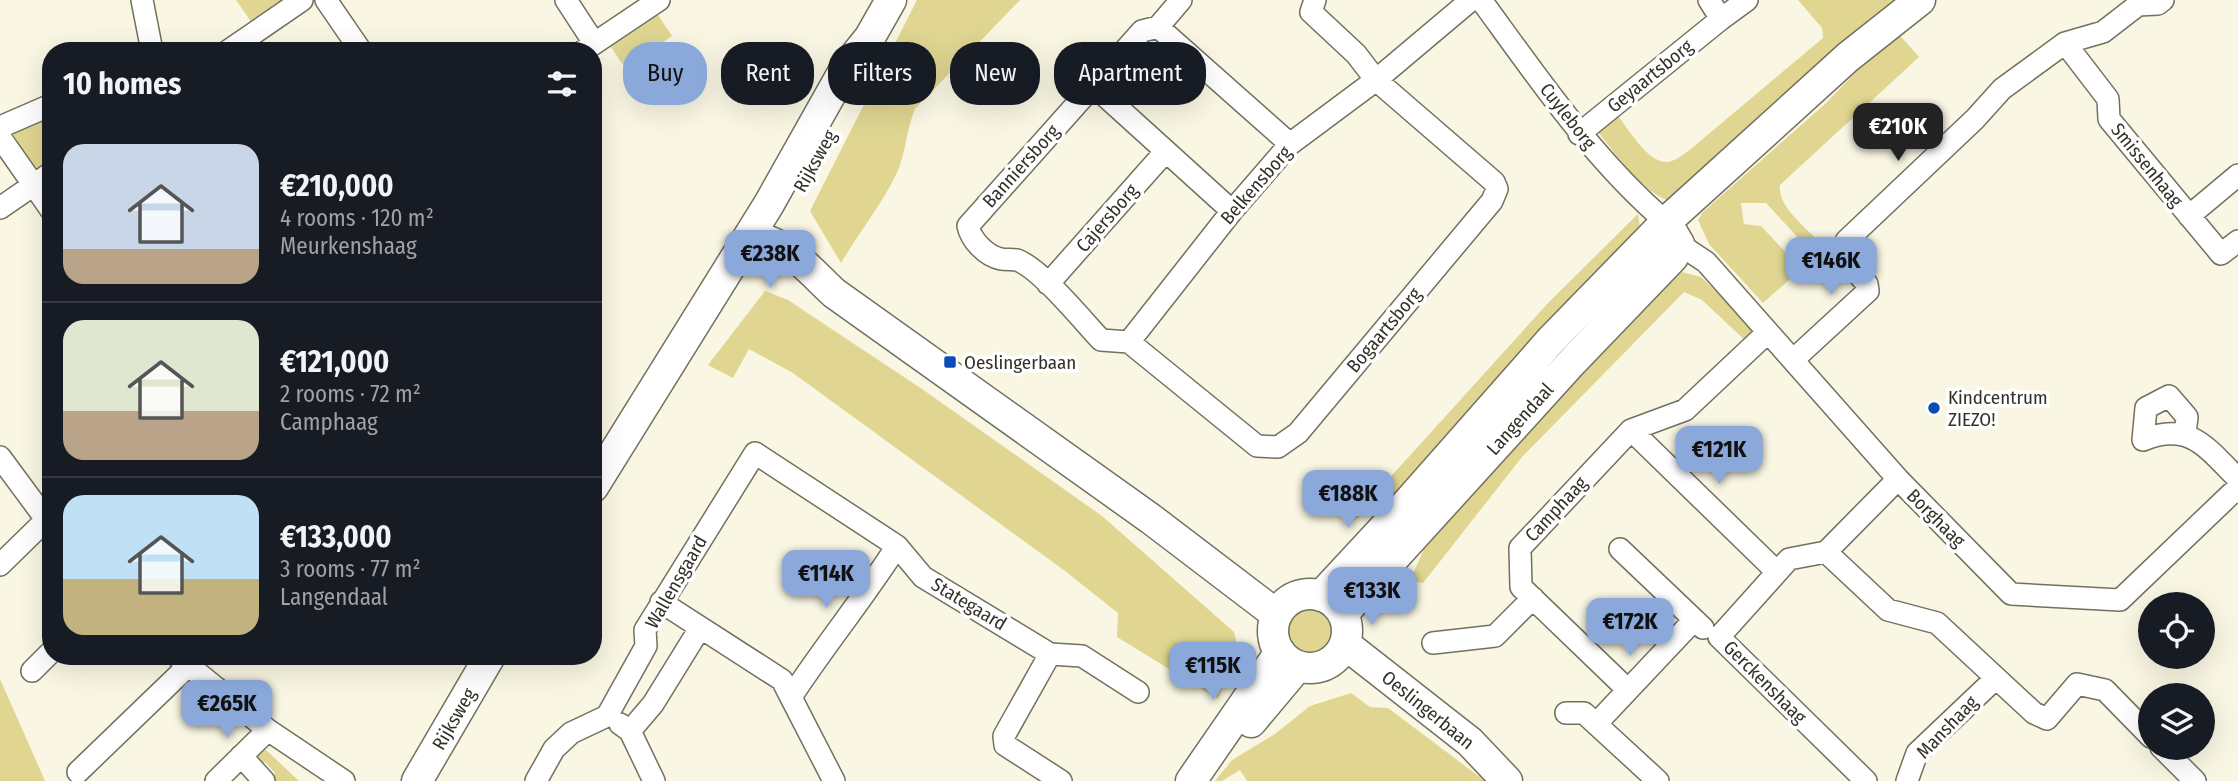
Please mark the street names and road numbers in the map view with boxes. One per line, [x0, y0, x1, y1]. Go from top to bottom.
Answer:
street label: Geyaartsborg [1603, 35, 1697, 117]
street label: Cuyleborg [1535, 78, 1601, 154]
street label: Smissenhaag [2106, 118, 2188, 212]
street label: Banniersborg [978, 120, 1064, 212]
street label: Rijksweg [789, 126, 841, 196]
street label: Belkensborg [1216, 141, 1296, 229]
street label: Cajersborg [1071, 179, 1143, 257]
street label: Bogaartsborg [1342, 283, 1426, 377]
street label: Langendaal [1482, 378, 1558, 460]
street label: Camphaag [1520, 472, 1592, 546]
street label: Borghaag [1902, 484, 1970, 552]
street label: Wallensgaard [640, 531, 712, 633]
street label: Stategaard [927, 573, 1011, 635]
street label: Gerckenshaag [1719, 636, 1811, 728]
street label: Oeslingerbaan [1377, 666, 1479, 754]
street label: Rijksweg [427, 684, 481, 754]
street label: Manshaag [1912, 691, 1982, 763]

